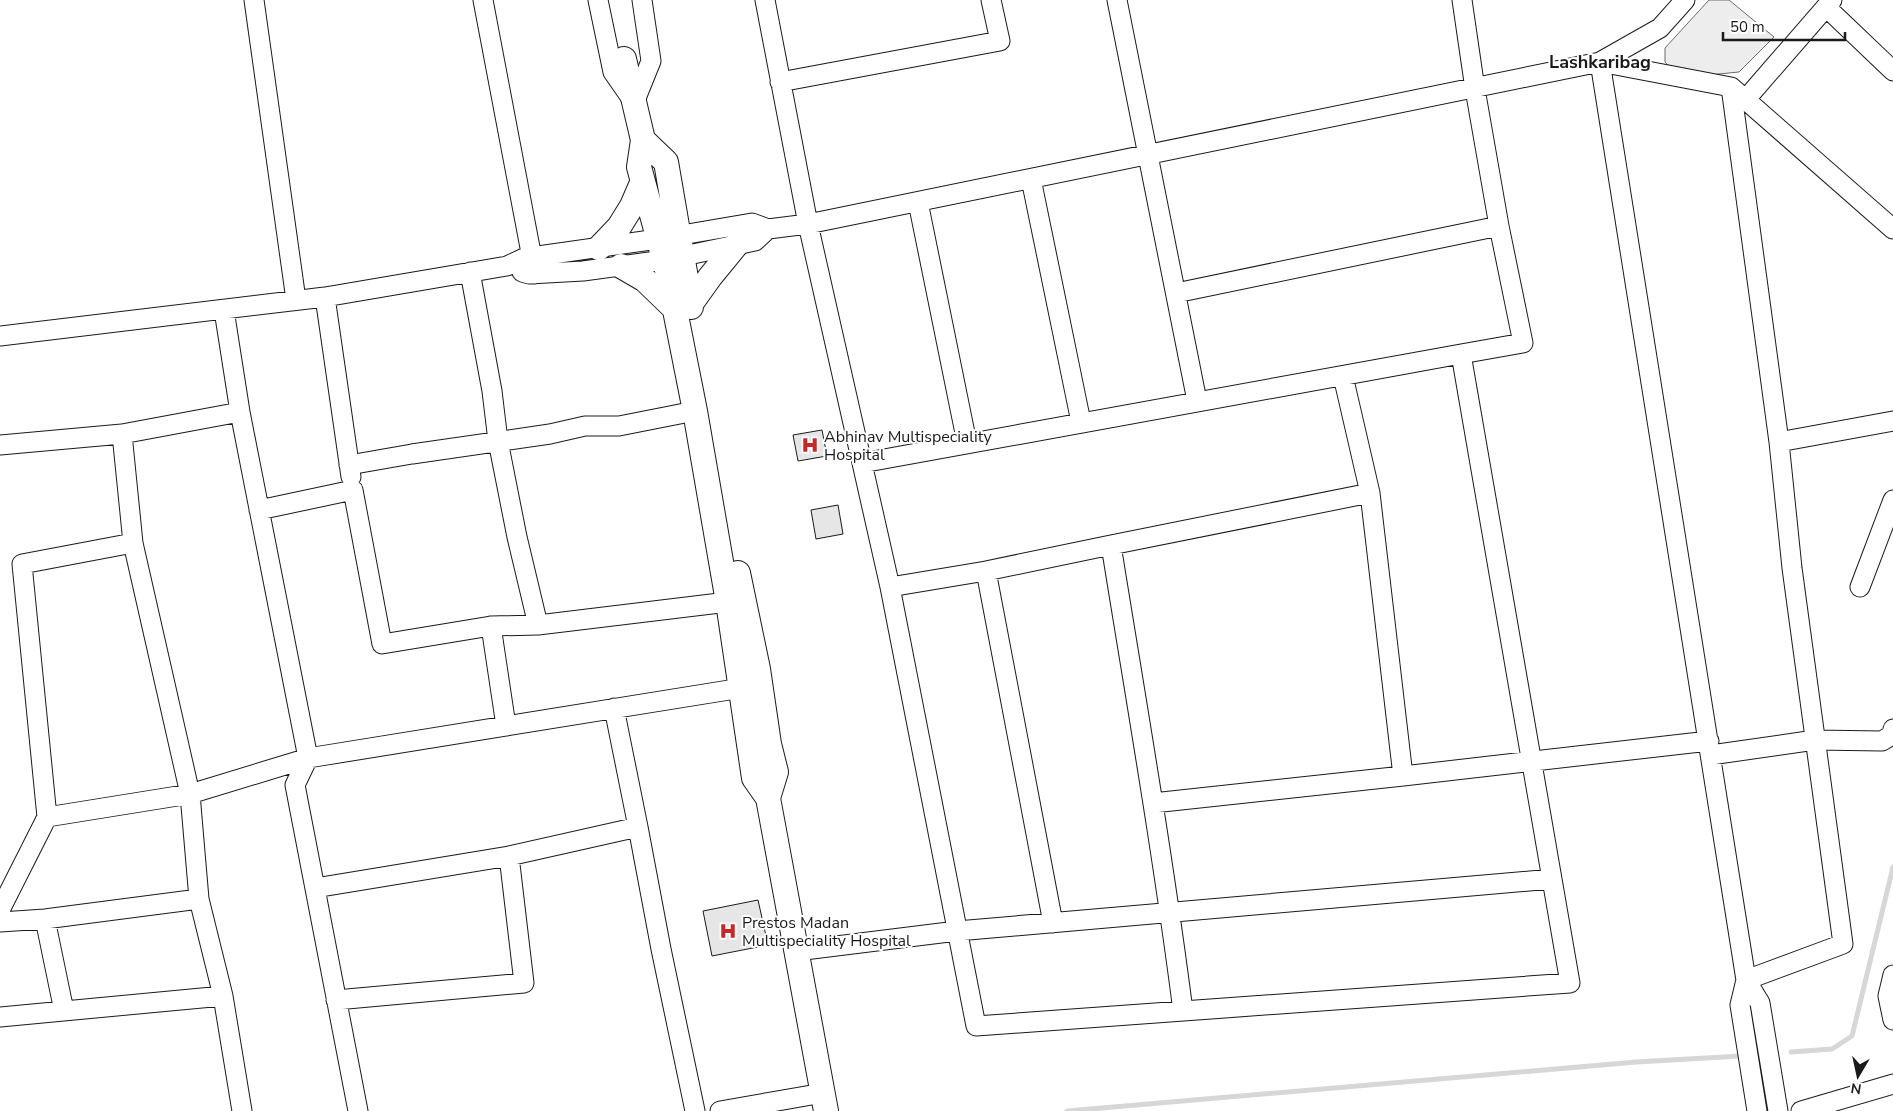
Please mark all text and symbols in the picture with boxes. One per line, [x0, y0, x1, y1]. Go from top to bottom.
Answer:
scale bar [1723, 10, 1846, 42]
text: 50 m [1730, 17, 1765, 37]
district label: Lashkaribag [1549, 50, 1651, 74]
place label: Abhinav Multispeciality Hospital [824, 426, 992, 466]
hospital icon: Abhinav Multispeciality Hospital [800, 435, 820, 455]
place label: Prestos Madan Multispeciality Hospital [742, 912, 911, 952]
hospital icon: Prestos Madan Multispeciality Hospital [718, 921, 738, 941]
north arrow [1833, 1051, 1883, 1101]
text: N [1849, 1078, 1863, 1099]

